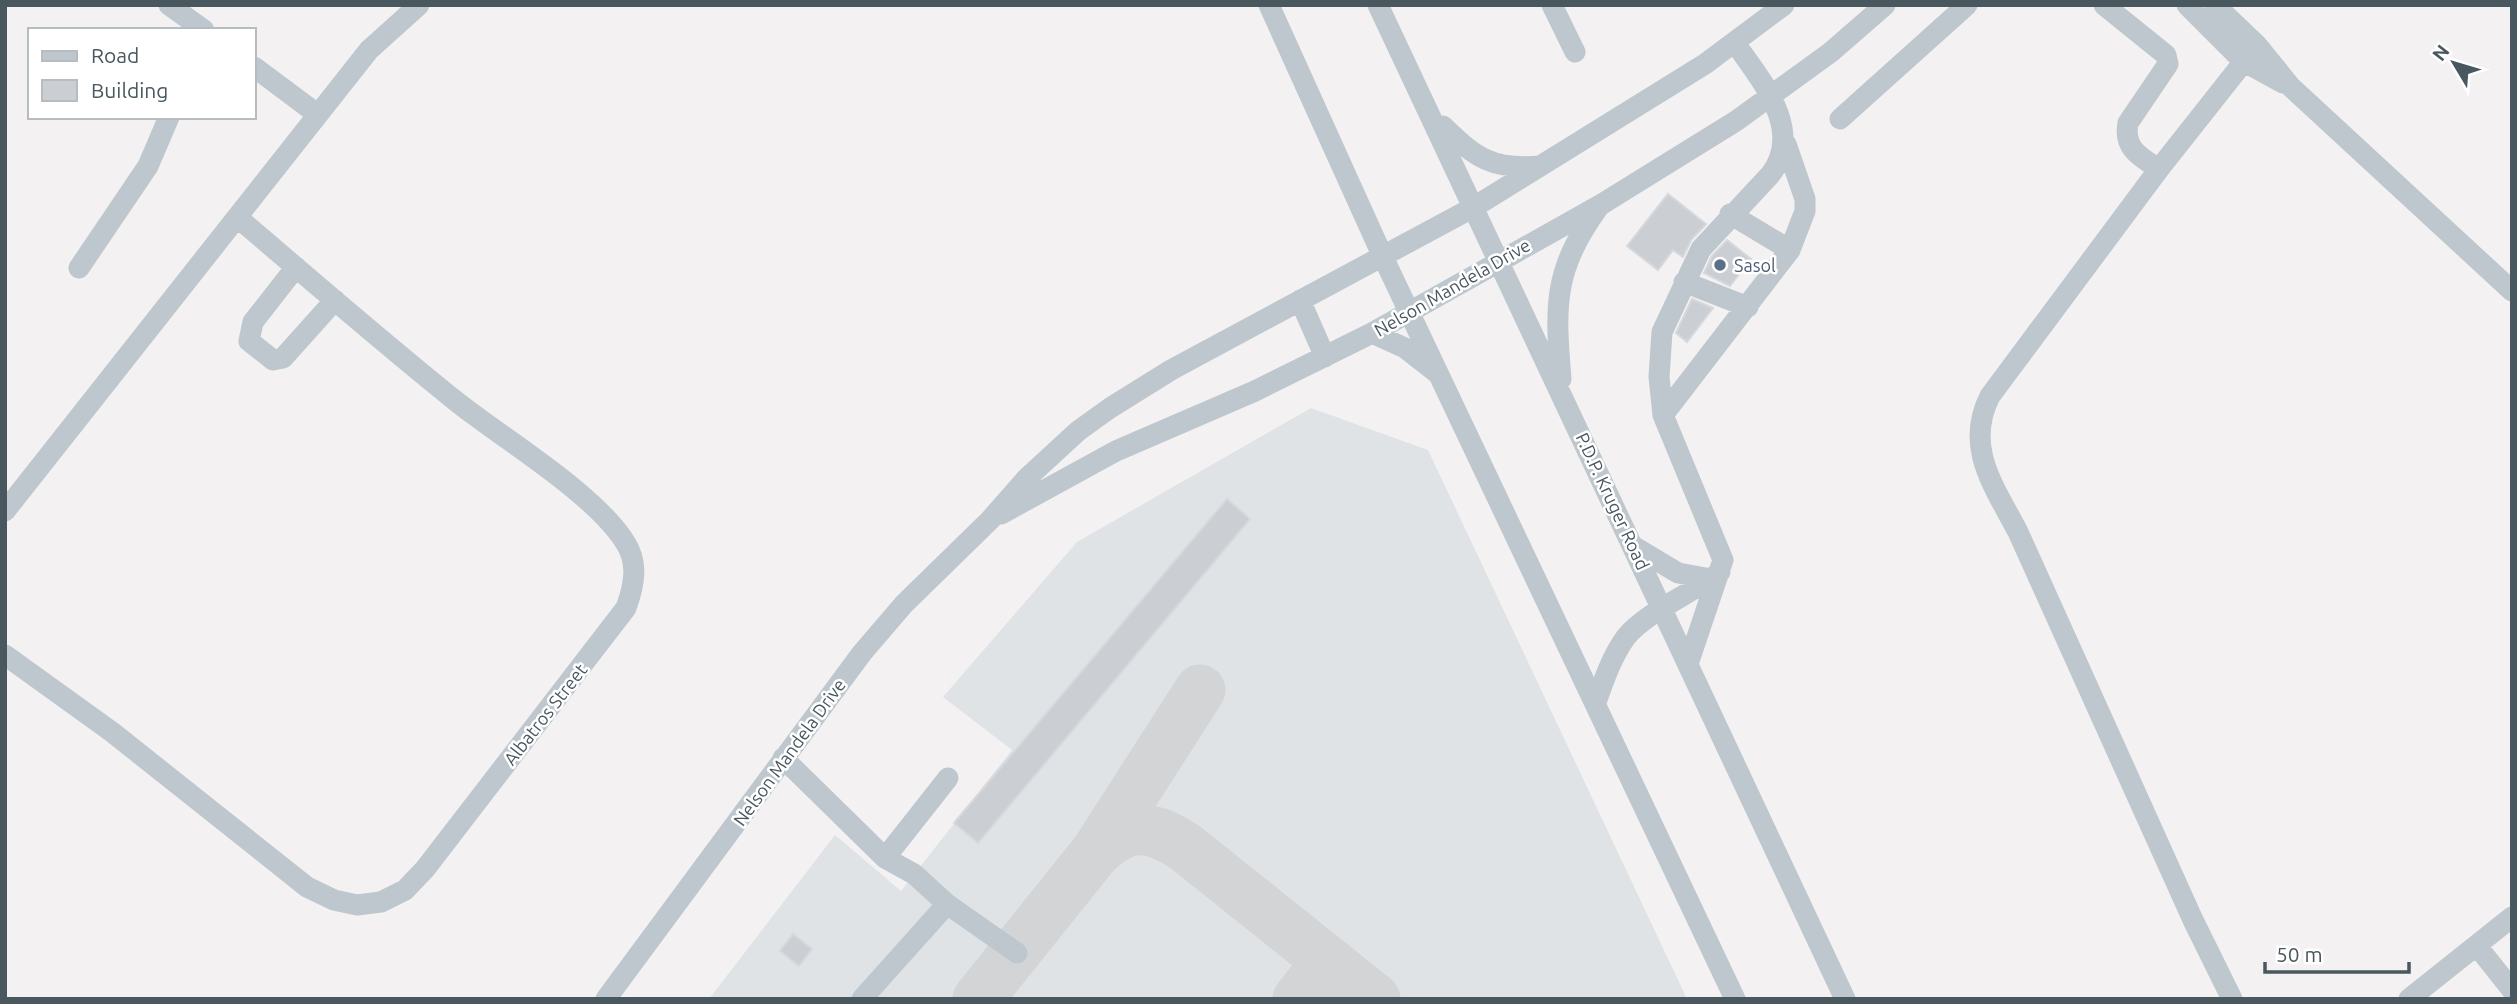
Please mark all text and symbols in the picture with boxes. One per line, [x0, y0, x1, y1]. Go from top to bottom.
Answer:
legend [28, 28, 256, 119]
north arrow [2419, 28, 2489, 98]
text: N [2428, 40, 2454, 65]
text: Road [91, 43, 139, 67]
text: Building [91, 78, 168, 102]
street label: Nelson Mandela Drive [1371, 234, 1533, 340]
place label: Sasol [1734, 255, 1776, 275]
marker: Sasol [1712, 257, 1728, 273]
street label: P.D.P. Kruger Road [1572, 429, 1654, 573]
street label: Albatros Street [499, 659, 591, 769]
street label: Nelson Mandela Drive [729, 675, 849, 829]
scale bar [2265, 930, 2408, 974]
text: 50 m [2276, 942, 2323, 966]

